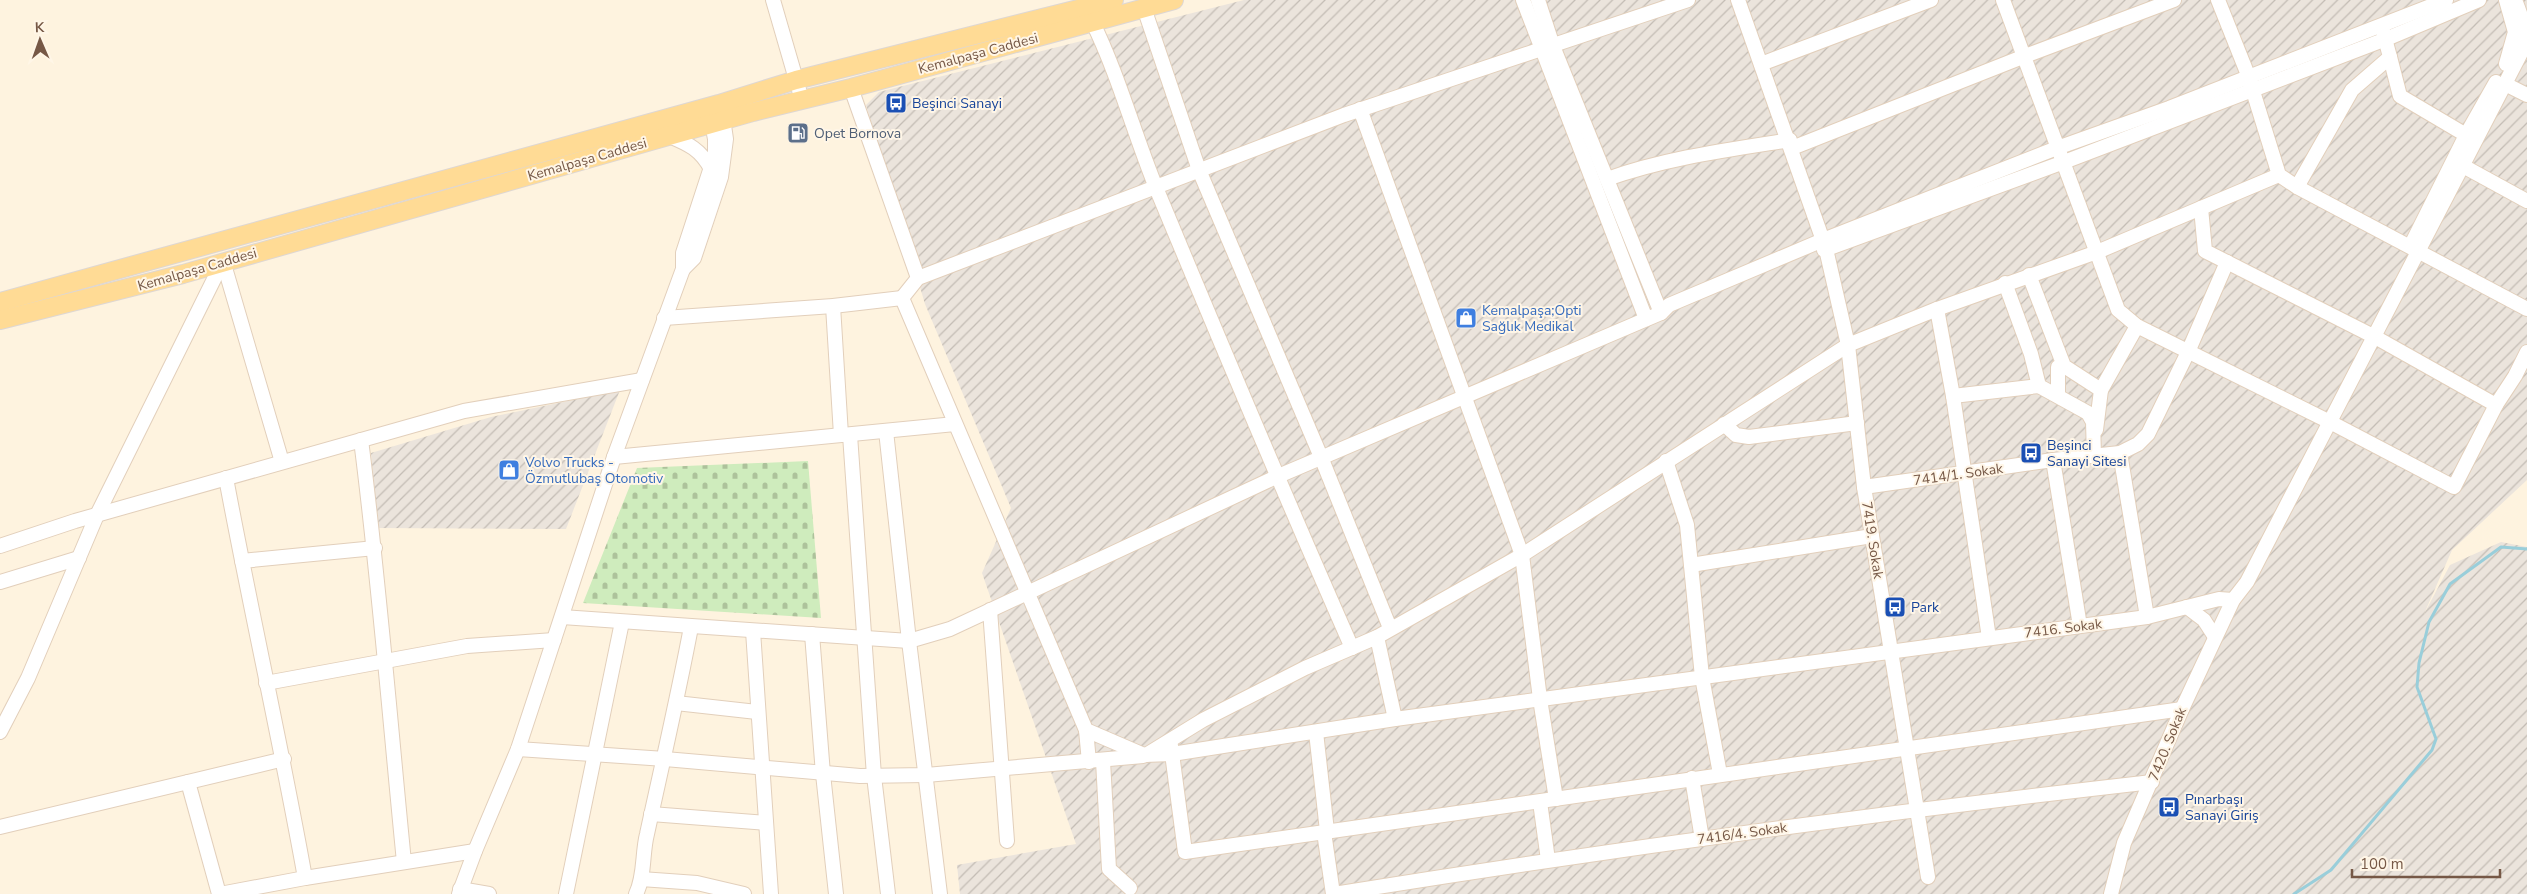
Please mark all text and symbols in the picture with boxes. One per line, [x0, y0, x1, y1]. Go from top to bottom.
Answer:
north arrow [15, 15, 65, 65]
text: K [35, 18, 45, 37]
street label: Kemalpaşa Caddesi [916, 28, 1040, 79]
bus stop icon: Beşinci Sanayi [884, 91, 908, 115]
place label: Beşinci Sanayi [912, 94, 1002, 113]
fuel station icon: Opet Bornova [786, 121, 810, 145]
place label: Opet Bornova [814, 124, 901, 143]
street label: Kemalpaşa Caddesi [525, 133, 649, 186]
street label: Kemalpaşa Caddesi [135, 243, 259, 296]
place label: Kemalpaşa;Opti Sağlık Medikal [1482, 301, 1582, 336]
shop icon: Kemalpaşa;Opti Sağlık Medikal [1454, 306, 1478, 330]
place label: Beşinci Sanayi Sitesi [2047, 436, 2127, 471]
bus stop icon: Beşinci Sanayi Sitesi [2019, 441, 2043, 465]
place label: Volvo Trucks - Özmutlubaş Otomotiv [524, 453, 664, 488]
shop icon: Volvo Trucks - Özmutlubaş Otomotiv [497, 458, 521, 482]
street label: 7414/1. Sokak [1912, 459, 2005, 490]
street label: 7419. Sokak [1857, 500, 1888, 581]
bus stop icon: Park [1883, 595, 1907, 619]
place label: Park [1911, 598, 1940, 617]
street label: 7416. Sokak [2023, 614, 2104, 643]
street label: 7420. Sokak [2144, 703, 2191, 784]
place label: Pınarbaşı Sanayi Giriş [2185, 790, 2259, 825]
bus stop icon: Pınarbaşı Sanayi Giriş [2157, 795, 2181, 819]
street label: 7416/4. Sokak [1696, 818, 1789, 849]
scale bar [2352, 846, 2500, 878]
text: 100 m [2360, 854, 2404, 874]

